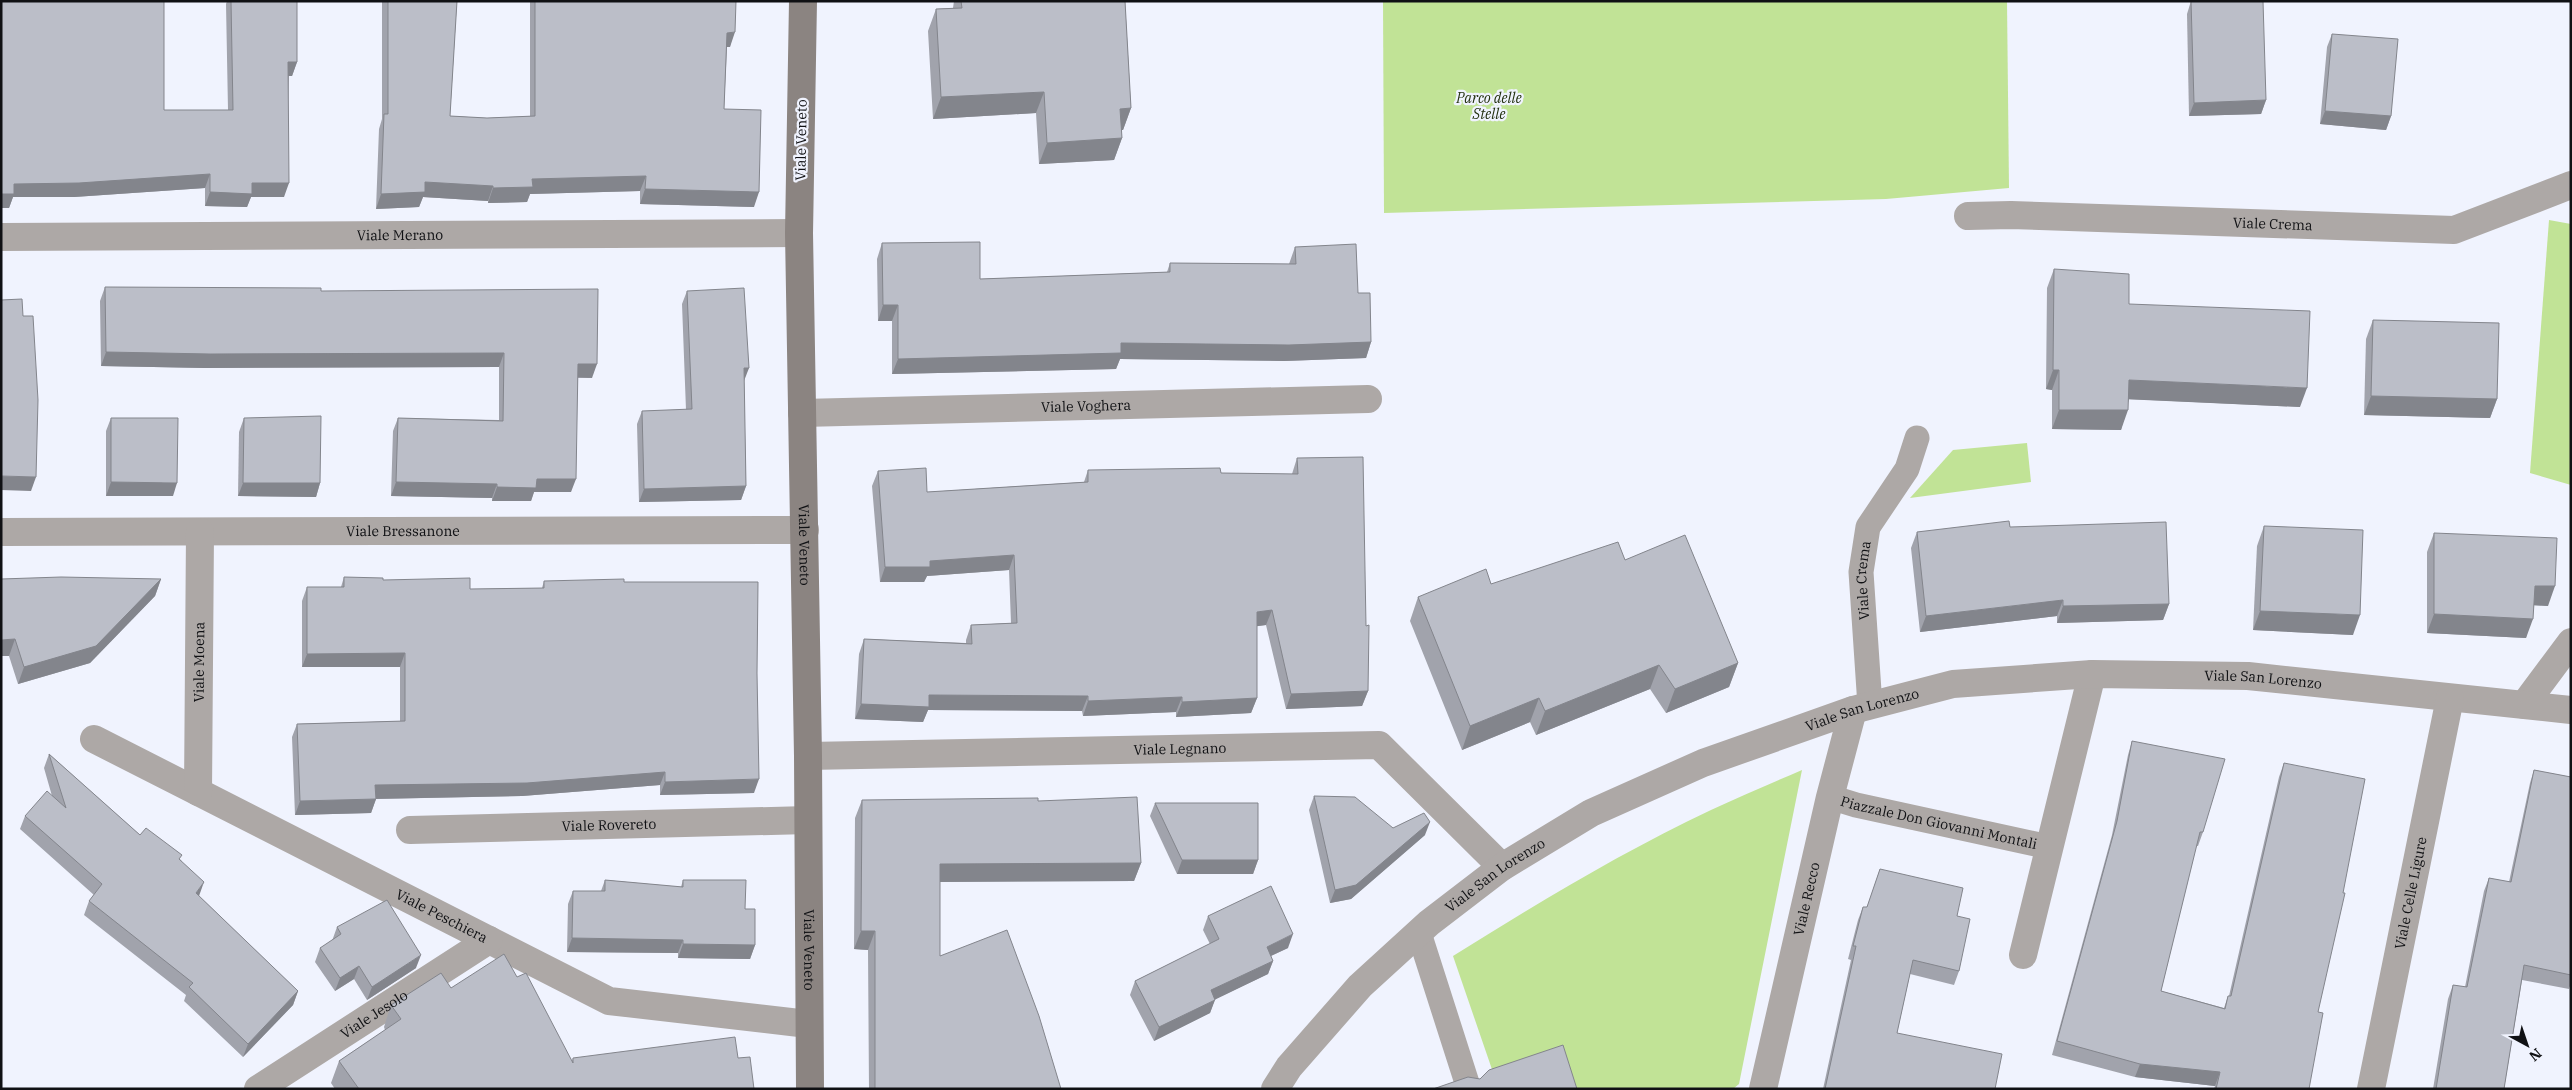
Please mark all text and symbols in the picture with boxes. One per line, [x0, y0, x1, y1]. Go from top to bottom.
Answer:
park label: Parco delle Stelle [1455, 89, 1522, 123]
street label: Viale Veneto [791, 99, 811, 181]
street label: Viale Crema [2233, 214, 2313, 234]
street label: Viale Merano [357, 226, 443, 244]
street label: Viale Voghera [1041, 396, 1132, 416]
street label: Viale Veneto [795, 504, 814, 586]
street label: Viale Bressanone [346, 522, 460, 540]
street label: Viale Crema [1852, 539, 1875, 621]
street label: Viale Moena [190, 621, 208, 702]
street label: Viale San Lorenzo [2204, 666, 2323, 693]
street label: Viale San Lorenzo [1803, 684, 1921, 735]
street label: Viale Legnano [1133, 739, 1227, 759]
street label: Piazzale Don Giovanni Montali [1838, 792, 2039, 853]
street label: Viale Rovereto [561, 815, 656, 835]
street label: Viale San Lorenzo [1442, 834, 1548, 916]
street label: Viale Celle Ligure [2390, 835, 2431, 951]
street label: Viale Recco [1789, 860, 1824, 937]
street label: Viale Peschiera [393, 885, 491, 947]
street label: Viale Veneto [800, 909, 818, 991]
street label: Viale Jesolo [337, 986, 411, 1043]
north arrow [2502, 1020, 2552, 1070]
text: N [2525, 1045, 2545, 1065]

